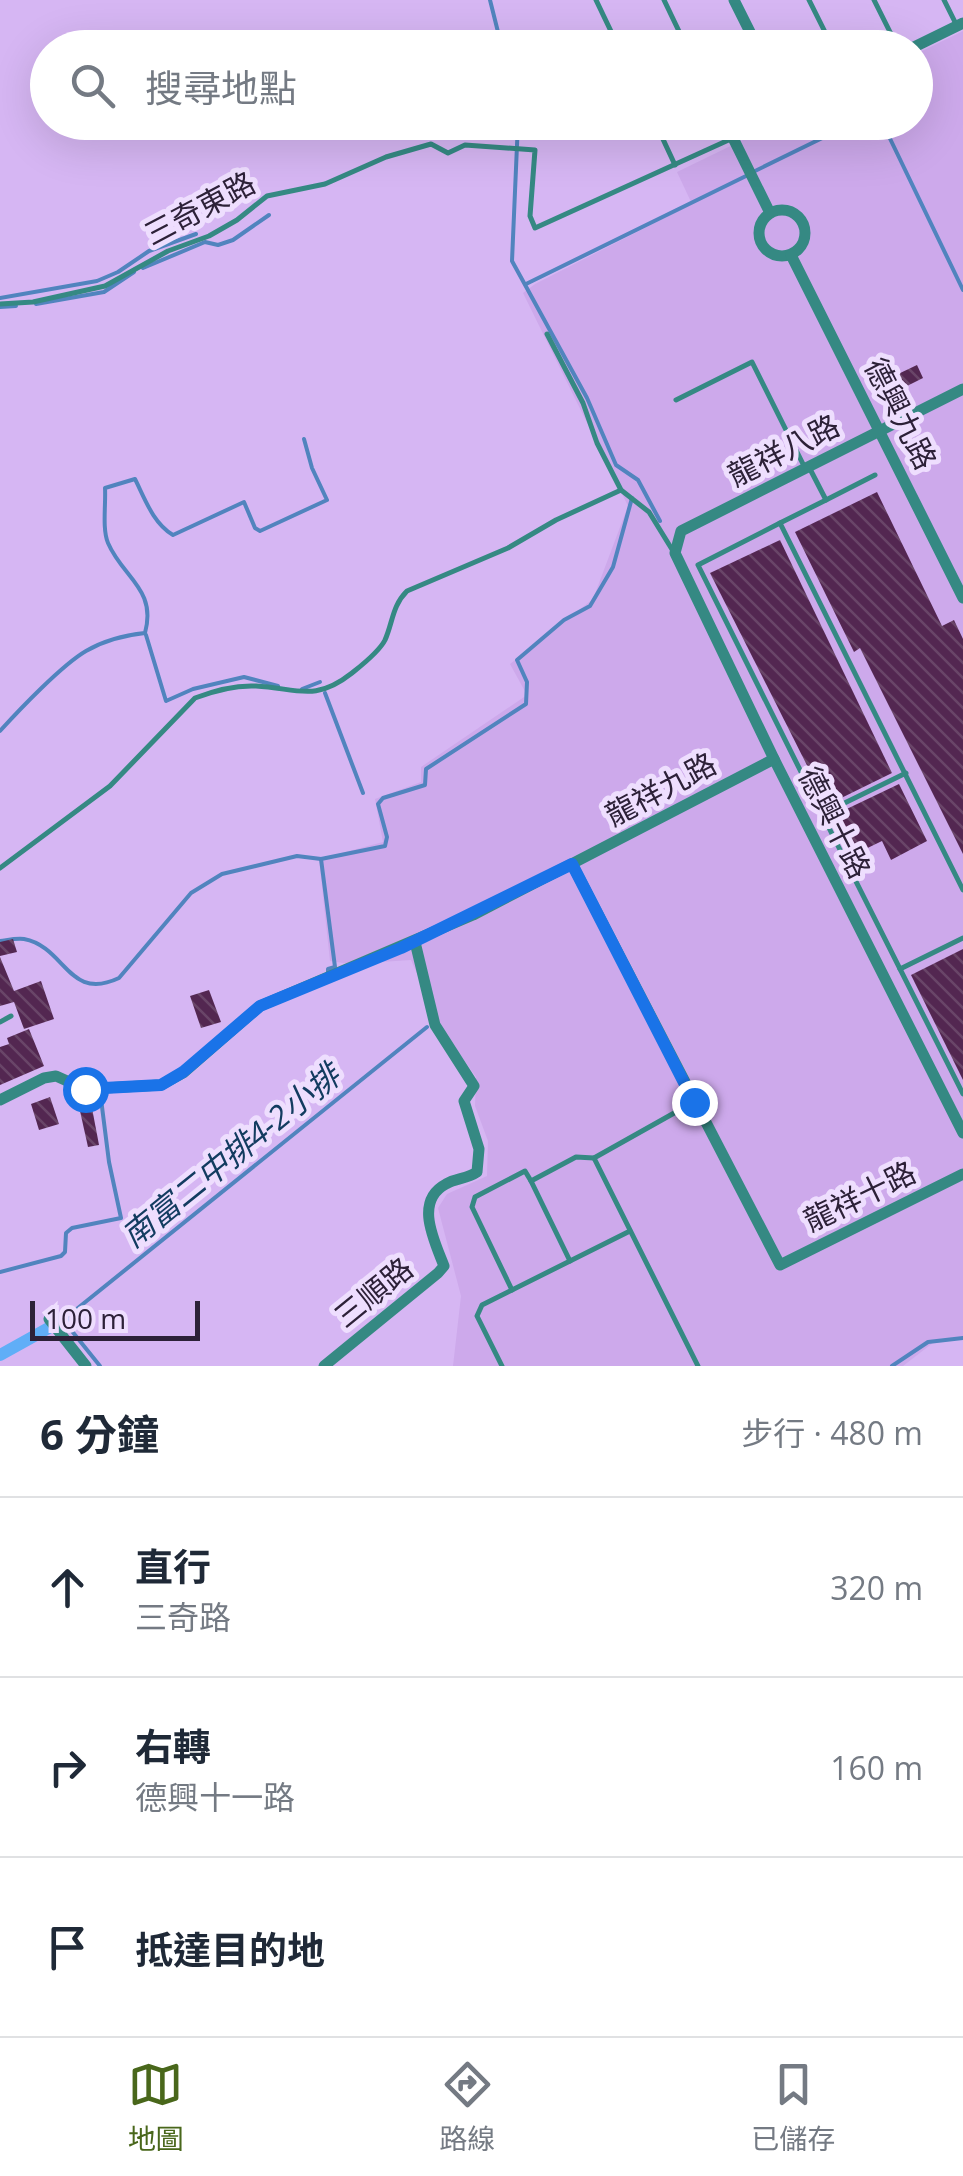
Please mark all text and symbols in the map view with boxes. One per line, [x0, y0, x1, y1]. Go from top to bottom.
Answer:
search box [30, 30, 933, 140]
icon: search [65, 58, 120, 113]
text: 搜尋地點 [145, 61, 297, 113]
street label: 三奇東路 [137, 161, 262, 254]
street label: 德興九路 [856, 351, 947, 476]
street label: 龍祥八路 [721, 404, 846, 495]
street label: 龍祥九路 [598, 742, 723, 835]
street label: 德興十路 [790, 760, 881, 885]
water label: 南富二中排4-2小排 [112, 1051, 351, 1256]
route start [63, 1067, 109, 1113]
route end [672, 1080, 718, 1126]
street label: 龍祥十路 [796, 1151, 922, 1240]
street label: 三順路 [325, 1248, 421, 1336]
scale bar [30, 1296, 200, 1340]
text: 100 m [45, 1299, 126, 1337]
text: 6 分鐘 [40, 1405, 159, 1462]
text: 步行 · 480 m [741, 1411, 923, 1454]
text: 直行 [135, 1540, 211, 1592]
icon: ahead [40, 1560, 95, 1615]
text: 320 m [830, 1566, 923, 1609]
text: 三奇路 [135, 1595, 231, 1638]
text: 右轉 [135, 1720, 211, 1772]
icon: right [40, 1740, 95, 1795]
text: 160 m [830, 1746, 923, 1789]
text: 德興十一路 [135, 1775, 295, 1818]
icon: arrive [40, 1920, 95, 1975]
text: 抵達目的地 [135, 1923, 325, 1975]
tab: 地圖 [128, 2057, 184, 2157]
tab: 路線 [439, 2057, 495, 2157]
tab: 已儲存 [751, 2057, 835, 2157]

